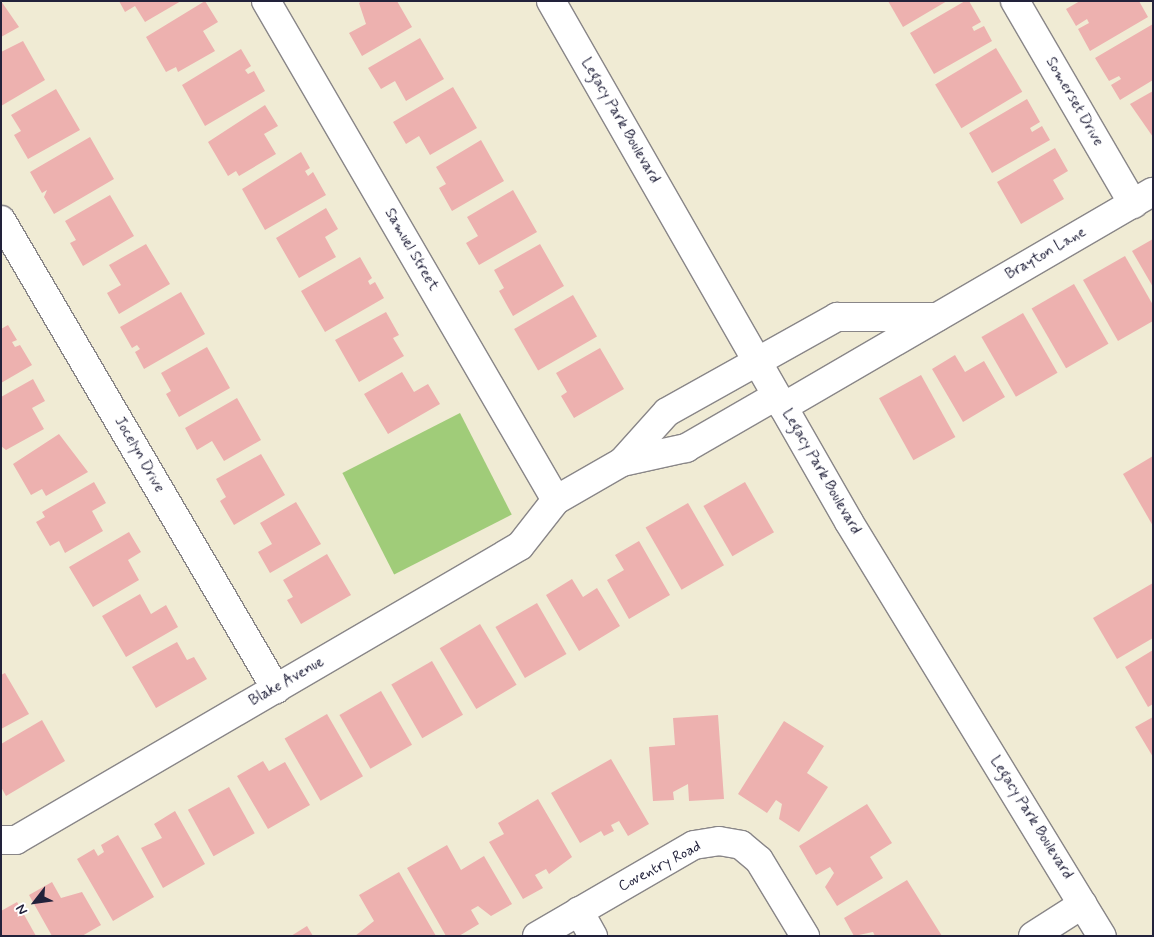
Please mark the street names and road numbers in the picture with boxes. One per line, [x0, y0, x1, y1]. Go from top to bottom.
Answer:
street label: Legacy Park Boulevard [577, 55, 663, 187]
street label: Somerset Drive [1042, 55, 1106, 149]
street label: Samuel Street [380, 205, 442, 295]
street label: Brayton Lane [1003, 224, 1089, 284]
street label: Legacy Park Boulevard [778, 406, 864, 538]
street label: Jocelyn Drive [110, 414, 168, 496]
street label: Blake Avenue [245, 653, 329, 711]
street label: Legacy Park Boulevard [986, 753, 1076, 883]
street label: Coventry Road [616, 838, 704, 896]

